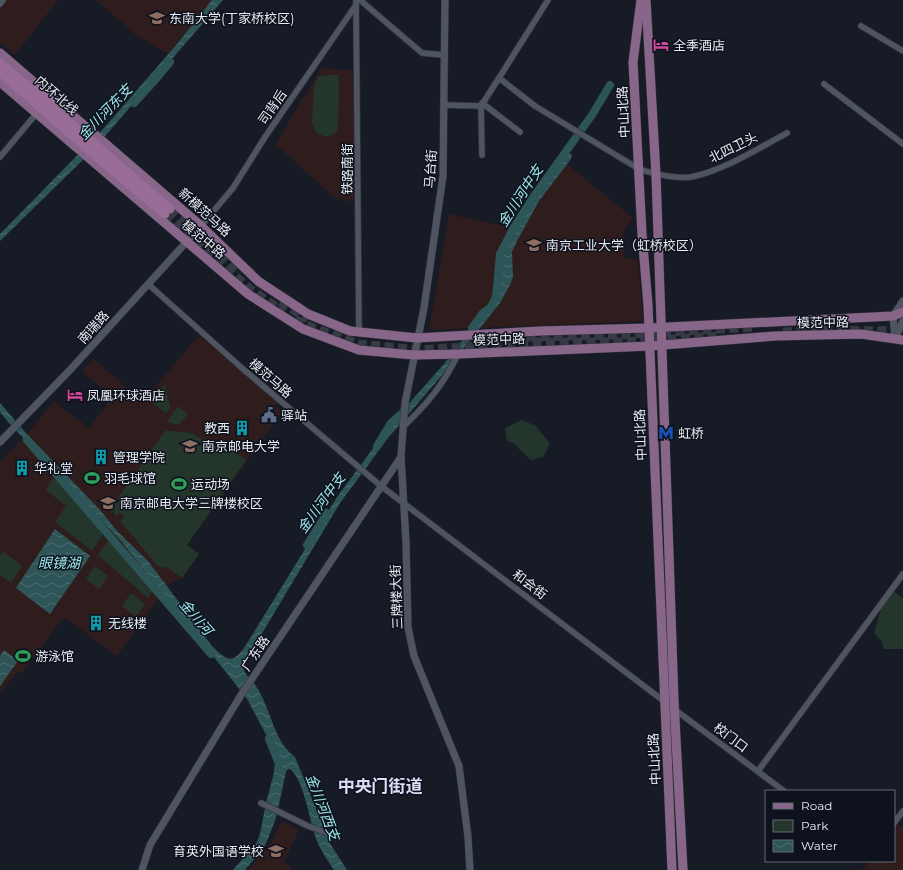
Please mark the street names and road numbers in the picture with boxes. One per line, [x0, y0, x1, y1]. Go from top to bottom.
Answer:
street label: 内环北线 [32, 72, 82, 118]
street label: 司背后 [254, 86, 290, 128]
street label: 中山北路 [614, 86, 632, 138]
street label: 北四卫头 [706, 128, 760, 166]
street label: 铁路南街 [339, 143, 355, 195]
street label: 马台街 [421, 149, 439, 189]
street label: 新模范马路 [175, 184, 235, 240]
street label: 模范中路 [179, 216, 229, 262]
street label: 南瑞路 [74, 307, 112, 347]
street label: 模范中路 [797, 314, 849, 330]
street label: 模范中路 [473, 330, 525, 348]
street label: 模范马路 [246, 355, 296, 401]
street label: 中山北路 [631, 409, 649, 461]
street label: 三牌楼大街 [387, 564, 405, 630]
street label: 和会街 [510, 566, 550, 602]
street label: 广东路 [237, 632, 273, 674]
street label: 校门口 [711, 719, 751, 755]
street label: 中山北路 [645, 733, 663, 785]

